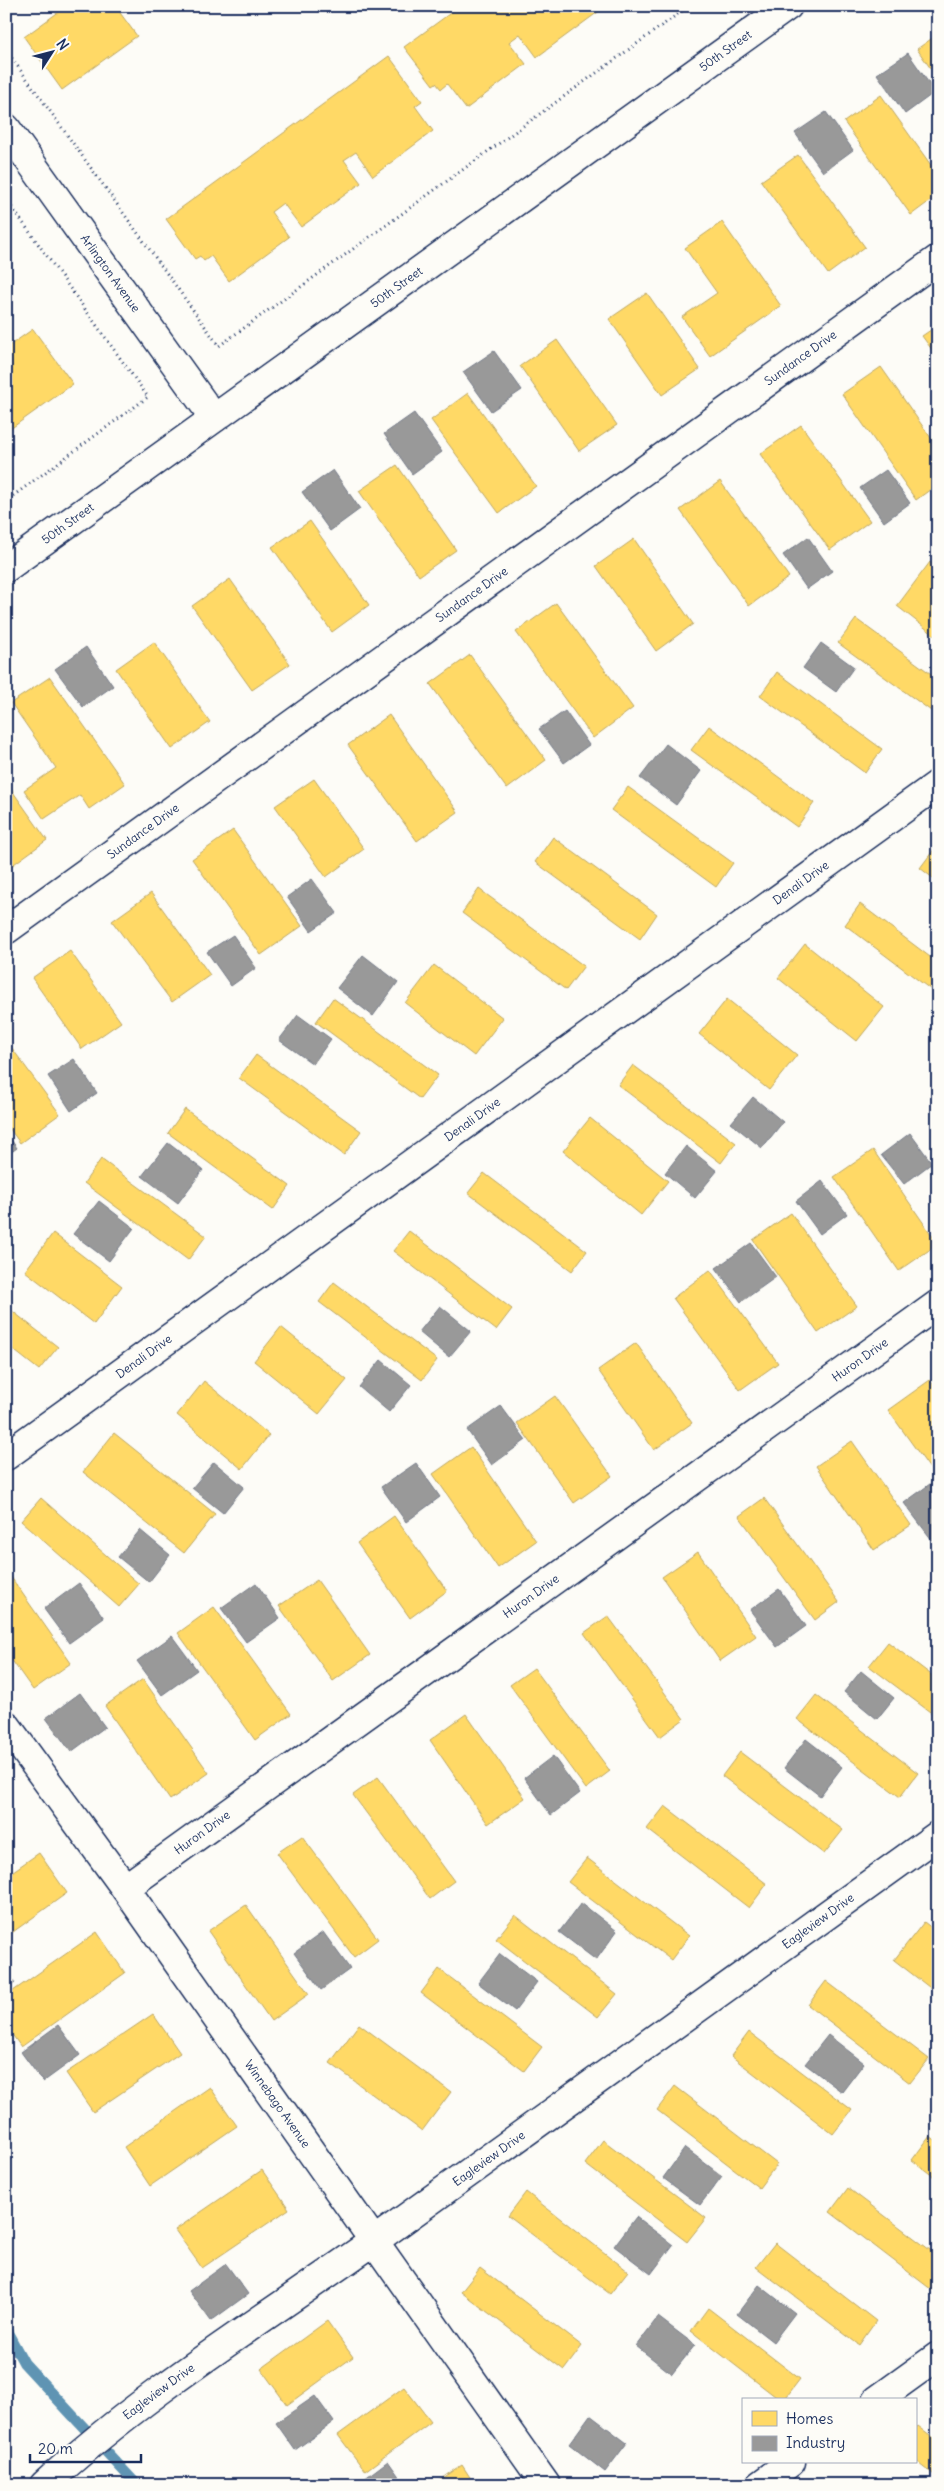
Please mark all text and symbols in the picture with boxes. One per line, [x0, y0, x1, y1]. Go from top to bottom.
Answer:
street label: 50th Street [696, 27, 754, 74]
north arrow [28, 28, 78, 78]
text: N [52, 35, 73, 54]
street label: Arlington Avenue [78, 231, 144, 315]
street label: 50th Street [367, 263, 425, 311]
street label: Sundance Drive [761, 327, 839, 389]
street label: 50th Street [38, 499, 96, 547]
street label: Sundance Drive [433, 563, 510, 625]
street label: Sundance Drive [104, 800, 182, 862]
street label: Denali Drive [770, 857, 832, 908]
street label: Denali Drive [441, 1094, 503, 1145]
street label: Denali Drive [113, 1331, 175, 1381]
street label: Huron Drive [829, 1334, 891, 1385]
street label: Huron Drive [500, 1571, 562, 1621]
street label: Huron Drive [171, 1807, 233, 1857]
street label: Eagleview Drive [779, 1890, 857, 1952]
street label: Winnebago Avenue [242, 2057, 314, 2150]
street label: Eagleview Drive [450, 2127, 528, 2189]
street label: Eagleview Drive [120, 2360, 197, 2423]
legend [742, 2398, 916, 2464]
text: Homes [786, 2409, 833, 2428]
scale bar [30, 2431, 141, 2463]
text: Industry [786, 2433, 845, 2452]
text: 20 m [38, 2439, 73, 2458]

